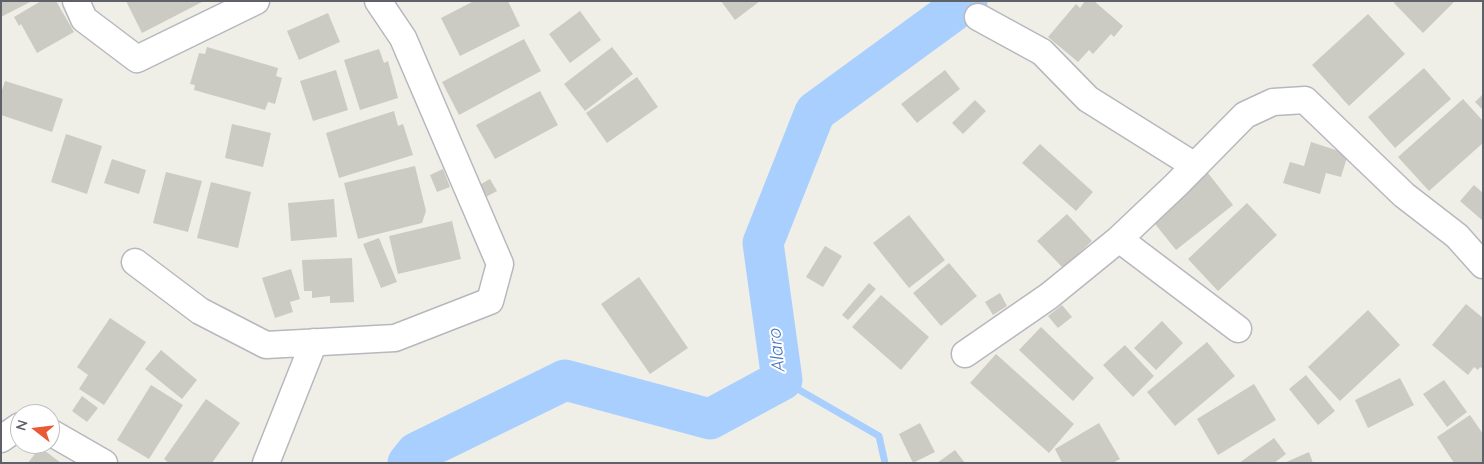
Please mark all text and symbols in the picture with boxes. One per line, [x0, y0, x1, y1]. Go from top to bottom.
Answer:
water label: Alaro [764, 328, 790, 374]
north arrow [10, 404, 60, 454]
text: N [11, 418, 32, 433]

